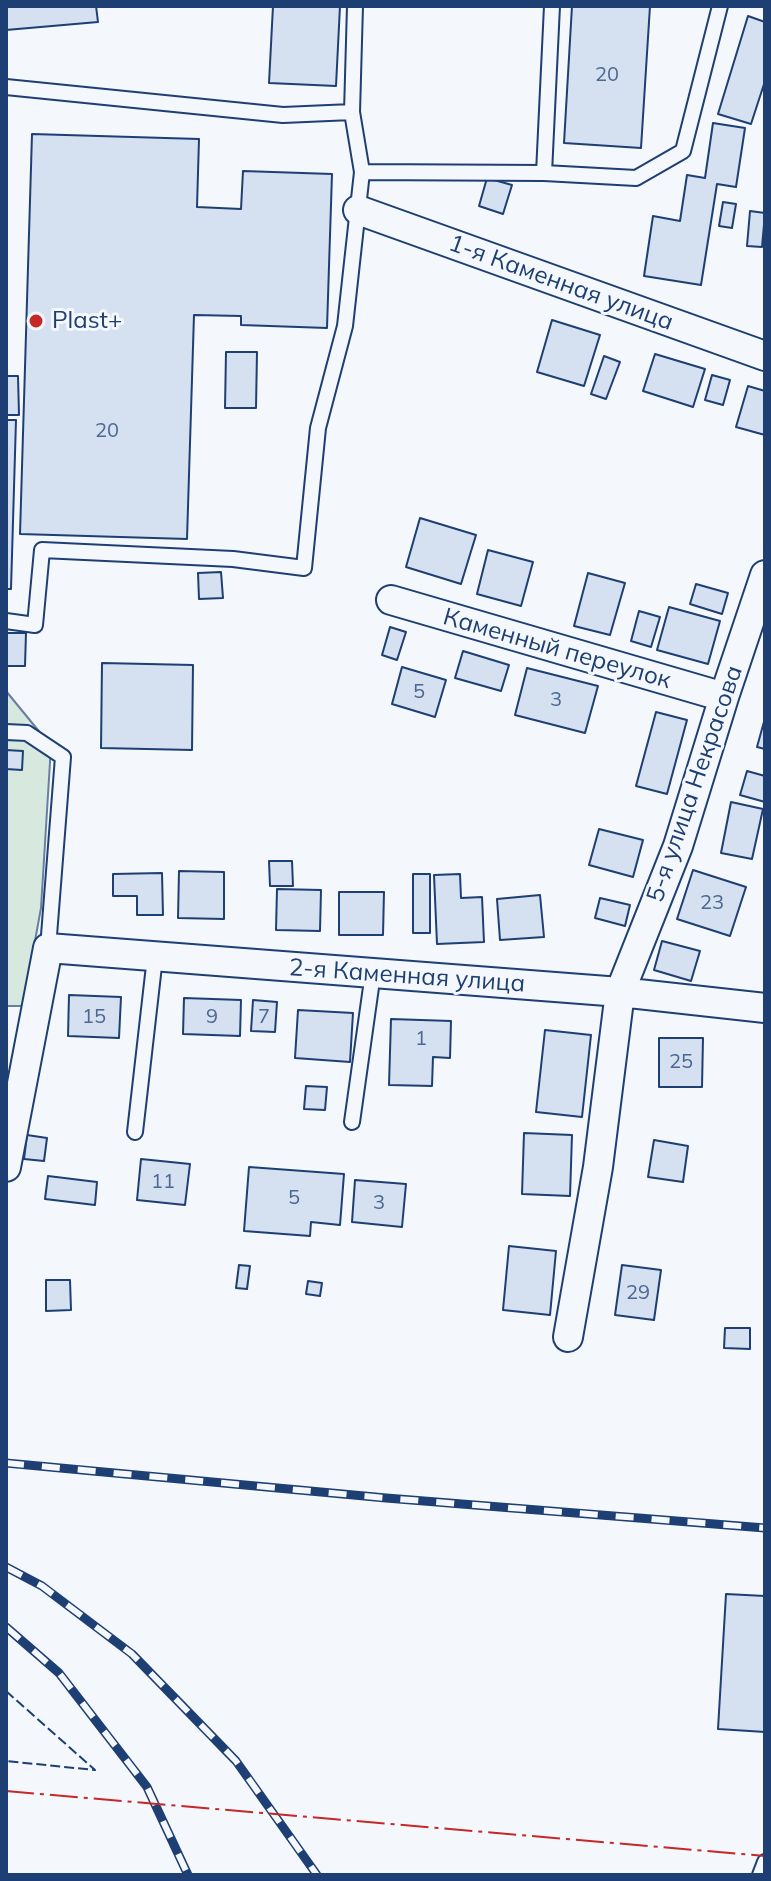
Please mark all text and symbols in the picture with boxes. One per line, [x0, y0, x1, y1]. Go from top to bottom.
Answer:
house number: 20 [595, 63, 619, 87]
street label: 1-я Каменная улица [445, 229, 677, 337]
place label: Plast+ [52, 307, 122, 335]
marker: Plast+ [27, 312, 45, 330]
house number: 20 [95, 419, 119, 443]
street label: Каменный переулок [440, 603, 674, 695]
street label: 5-я улица Некрасова [641, 662, 749, 906]
house number: 5 [413, 680, 425, 704]
house number: 3 [550, 688, 562, 712]
house number: 23 [700, 891, 724, 915]
street label: 2-я Каменная улица [288, 953, 526, 999]
house number: 15 [82, 1005, 106, 1029]
house number: 9 [206, 1005, 218, 1029]
house number: 7 [258, 1005, 270, 1029]
house number: 1 [415, 1027, 427, 1051]
house number: 25 [669, 1050, 693, 1074]
house number: 11 [151, 1170, 175, 1194]
house number: 5 [288, 1186, 300, 1210]
house number: 3 [373, 1191, 385, 1215]
house number: 29 [626, 1281, 650, 1305]

